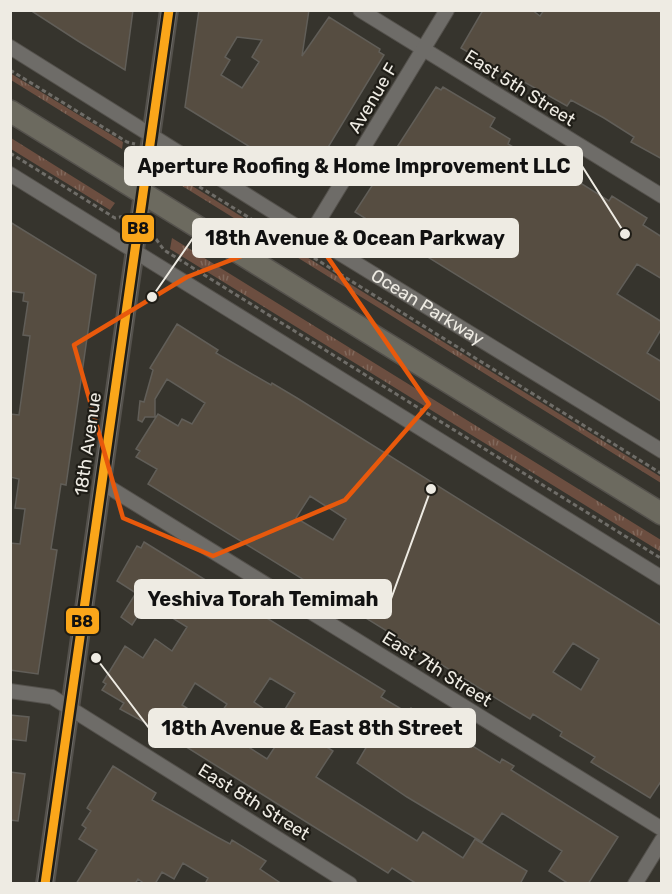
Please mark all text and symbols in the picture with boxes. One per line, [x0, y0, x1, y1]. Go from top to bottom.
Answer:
street label: East 5th Street [460, 45, 580, 131]
street label: Avenue F [343, 59, 403, 137]
callout: Aperture Roofing & Home Improvement LLC [125, 147, 582, 185]
text: Aperture Roofing & Home Improvement LLC [137, 154, 571, 178]
line badge: B8 [121, 214, 155, 243]
text: B8 [127, 219, 149, 238]
callout: 18th Avenue & Ocean Parkway [193, 219, 518, 257]
text: 18th Avenue & Ocean Parkway [205, 226, 505, 250]
street label: Ocean Parkway [367, 264, 488, 350]
street label: 18th Avenue [70, 391, 106, 497]
callout: Yeshiva Torah Temimah [135, 580, 391, 618]
text: Yeshiva Torah Temimah [147, 587, 379, 611]
line badge: B8 [65, 607, 100, 635]
text: B8 [71, 612, 93, 631]
street label: East 7th Street [378, 627, 496, 711]
callout: 18th Avenue & East 8th Street [149, 709, 475, 747]
text: 18th Avenue & East 8th Street [161, 716, 463, 740]
street label: East 8th Street [194, 759, 314, 845]

